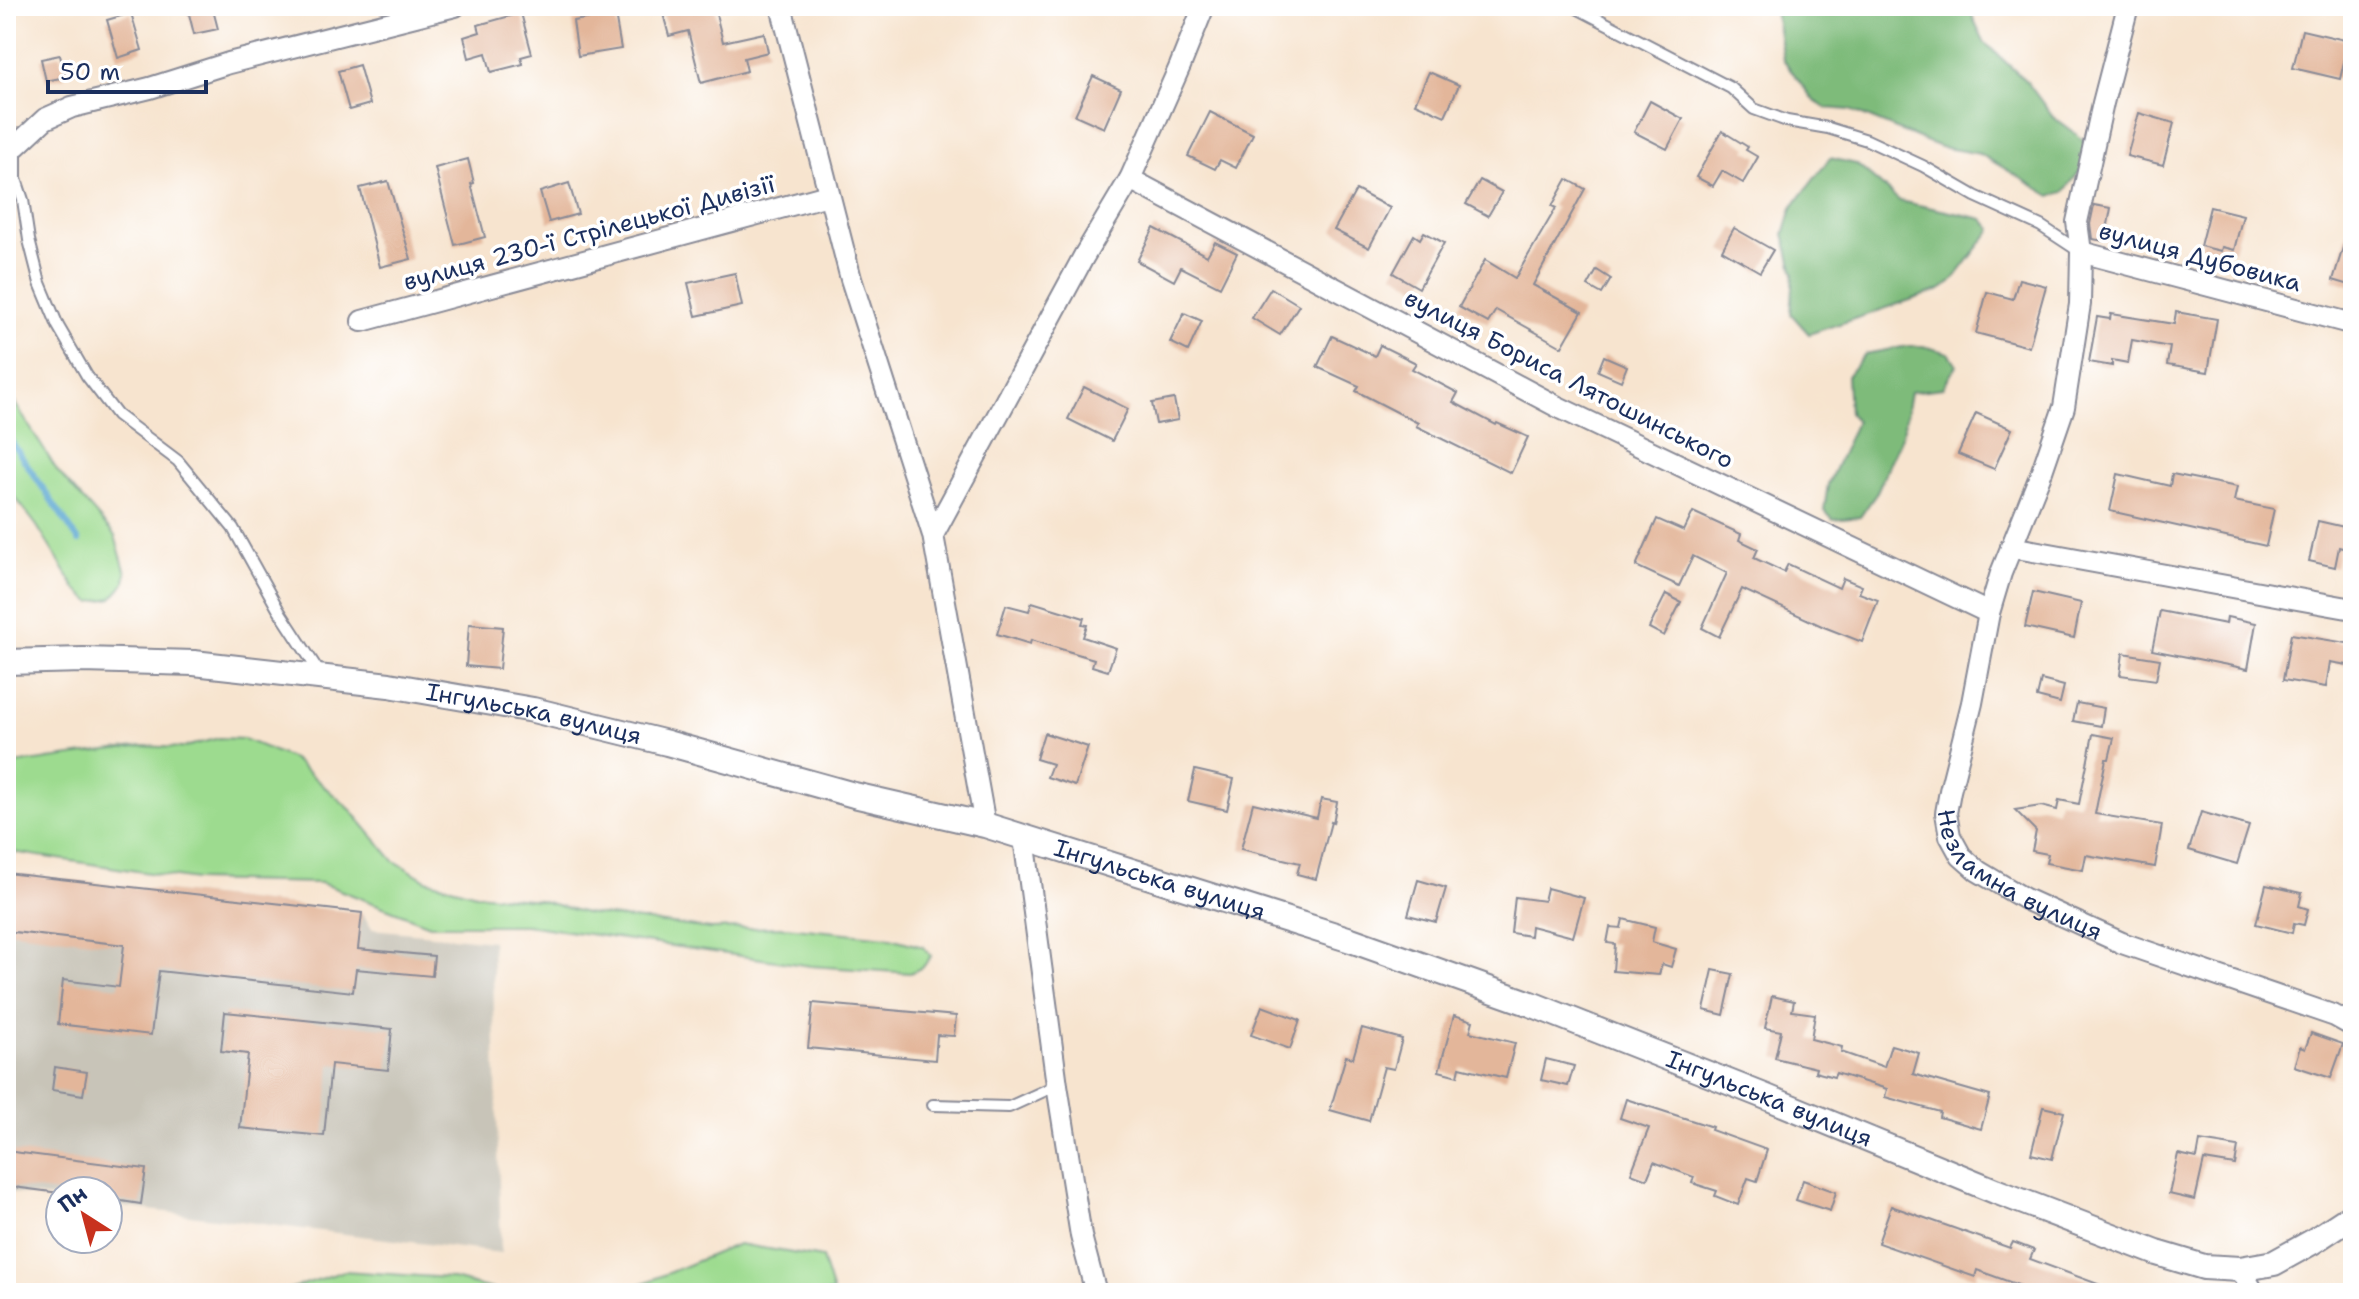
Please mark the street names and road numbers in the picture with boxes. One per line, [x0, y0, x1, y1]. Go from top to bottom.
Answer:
street label: вулиця 230-ї Стрілецької Дивізії [400, 168, 779, 298]
street label: вулиця Дубовика [2095, 215, 2305, 299]
street label: вулиця Бориса Лятошинського [1399, 282, 1739, 476]
street label: Інгульська вулиця [424, 676, 645, 752]
street label: Незламна вулиця [1930, 807, 2107, 948]
street label: Інгульська вулиця [1050, 832, 1269, 928]
street label: Інгульська вулиця [1661, 1043, 1877, 1155]

